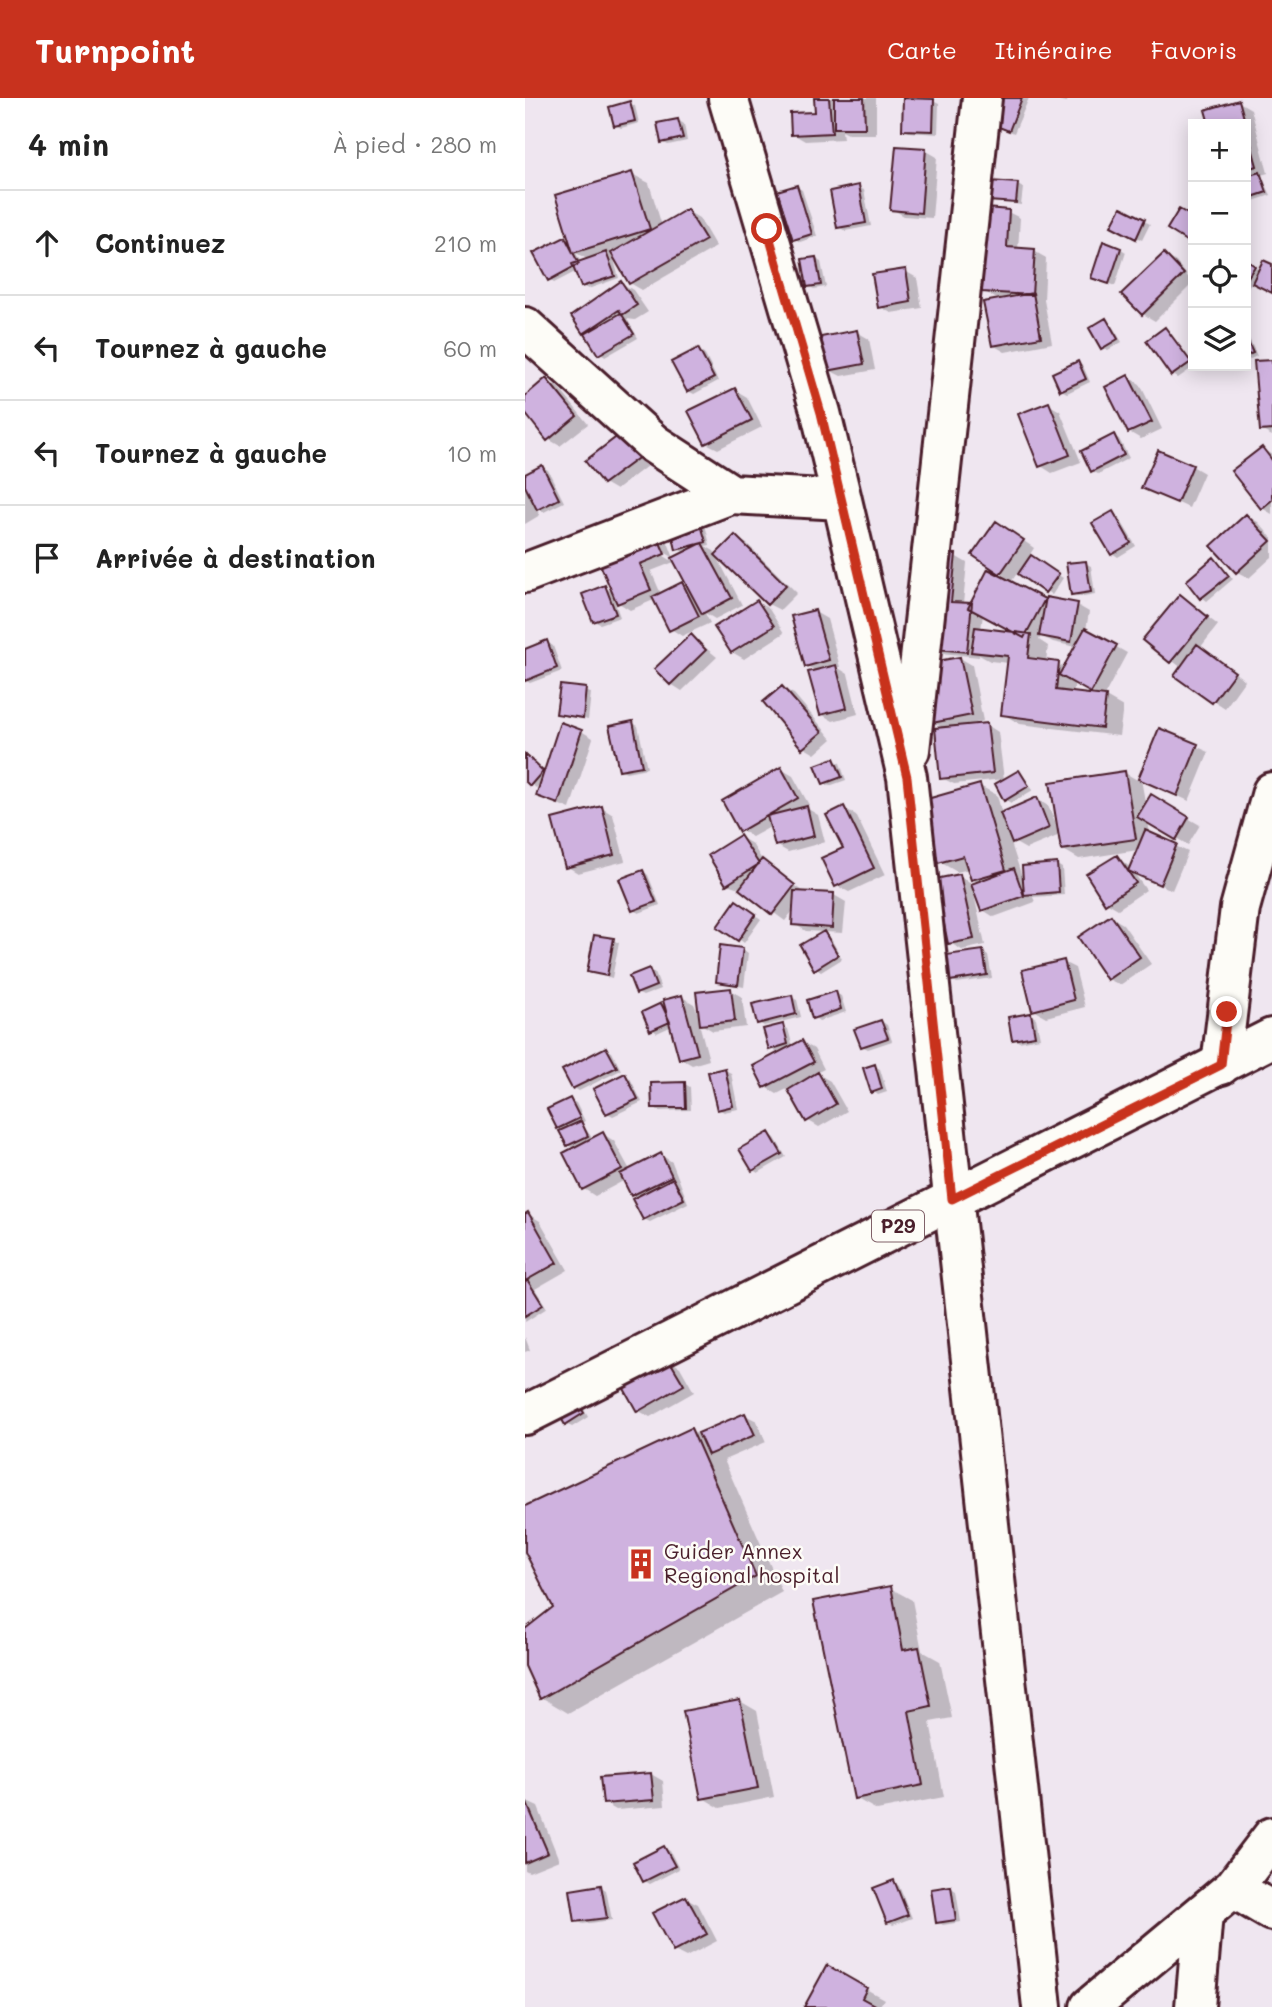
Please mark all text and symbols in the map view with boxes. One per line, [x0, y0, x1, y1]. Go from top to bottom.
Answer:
text: Turnpoint [35, 28, 195, 71]
text: Carte [887, 34, 957, 65]
text: Itinéraire [995, 34, 1113, 65]
text: Favoris [1151, 34, 1237, 65]
map controls [1188, 119, 1251, 371]
button: + [1188, 119, 1251, 182]
text: 4 min [28, 124, 109, 164]
text: À pied · 280 m [332, 129, 497, 159]
button: − [1188, 182, 1251, 245]
route start [751, 213, 782, 244]
icon: ahead [28, 224, 66, 262]
text: Continuez [95, 226, 225, 260]
text: 210 m [434, 228, 497, 258]
button: locate [1188, 245, 1251, 308]
button: layers [1188, 308, 1251, 371]
icon: left [28, 329, 66, 367]
text: Tournez à gauche [95, 331, 327, 365]
text: 60 m [443, 333, 497, 363]
icon: left [28, 434, 66, 472]
text: Tournez à gauche [95, 436, 327, 470]
text: 10 m [447, 438, 497, 468]
icon: arrive [28, 539, 66, 577]
text: Arrivée à destination [95, 541, 375, 575]
route end [1211, 996, 1242, 1027]
road number: P29 [872, 1210, 924, 1242]
place label: Guider Annex Regional hospital [664, 1537, 840, 1588]
building icon: Guider Annex Regional hospital [624, 1547, 658, 1581]

